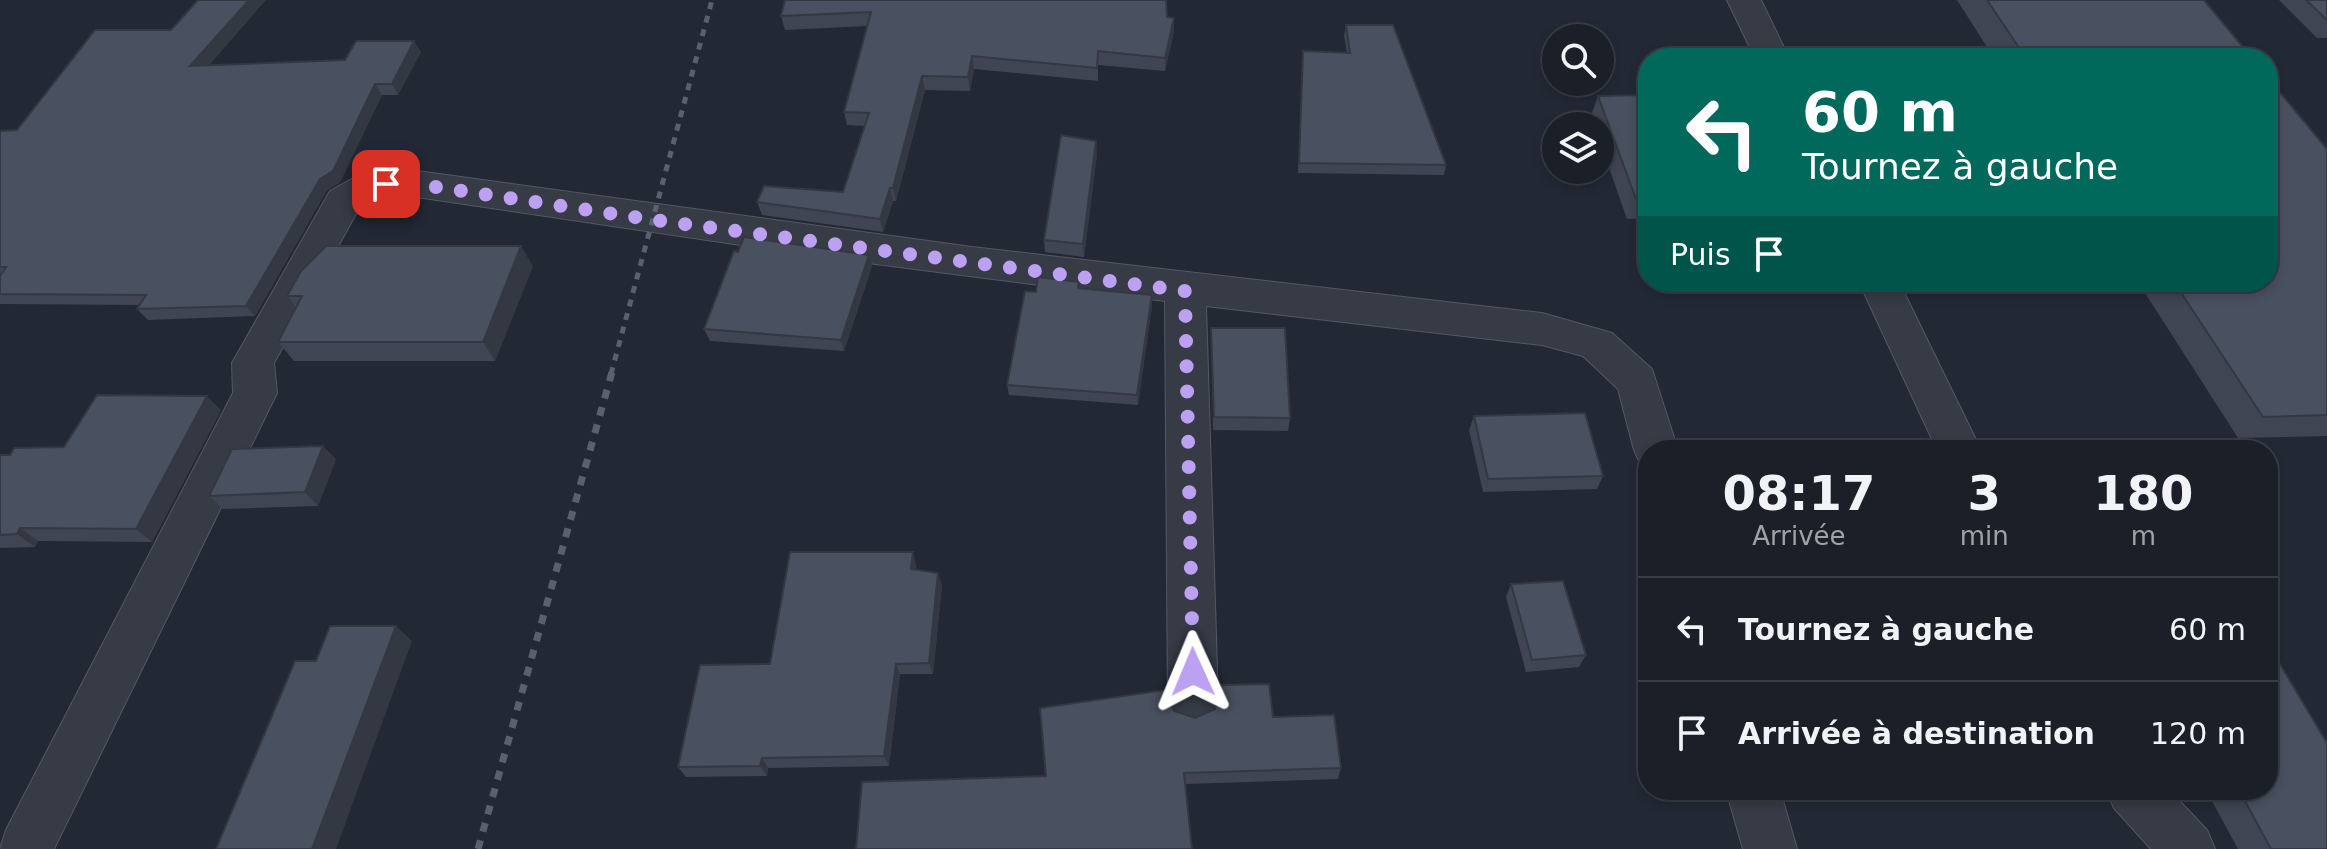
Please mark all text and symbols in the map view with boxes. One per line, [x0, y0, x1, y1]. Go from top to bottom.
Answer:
map controls [1542, 24, 1614, 184]
button: search [1542, 24, 1614, 96]
text: 60 m [1802, 79, 1958, 144]
icon: left [1670, 80, 1774, 184]
button: layers [1542, 112, 1614, 184]
text: Tournez à gauche [1802, 146, 2118, 187]
pin [352, 150, 420, 218]
icon: arrive [364, 162, 408, 206]
icon: arrive [1747, 232, 1791, 276]
text: Puis [1670, 237, 1731, 272]
text: 08:17 [1722, 465, 1875, 521]
text: 3 [1968, 465, 2001, 521]
text: 180 [2093, 465, 2193, 521]
text: Arrivée [1752, 521, 1846, 551]
text: min [1960, 521, 2009, 551]
text: m [2131, 521, 2156, 551]
icon: left [1670, 607, 1714, 651]
text: Tournez à gauche [1738, 612, 2034, 647]
text: 60 m [2169, 612, 2246, 647]
position arrow [1151, 630, 1235, 714]
icon: arrive [1670, 711, 1714, 755]
text: Arrivée à destination [1738, 716, 2095, 751]
text: 120 m [2150, 716, 2246, 751]

